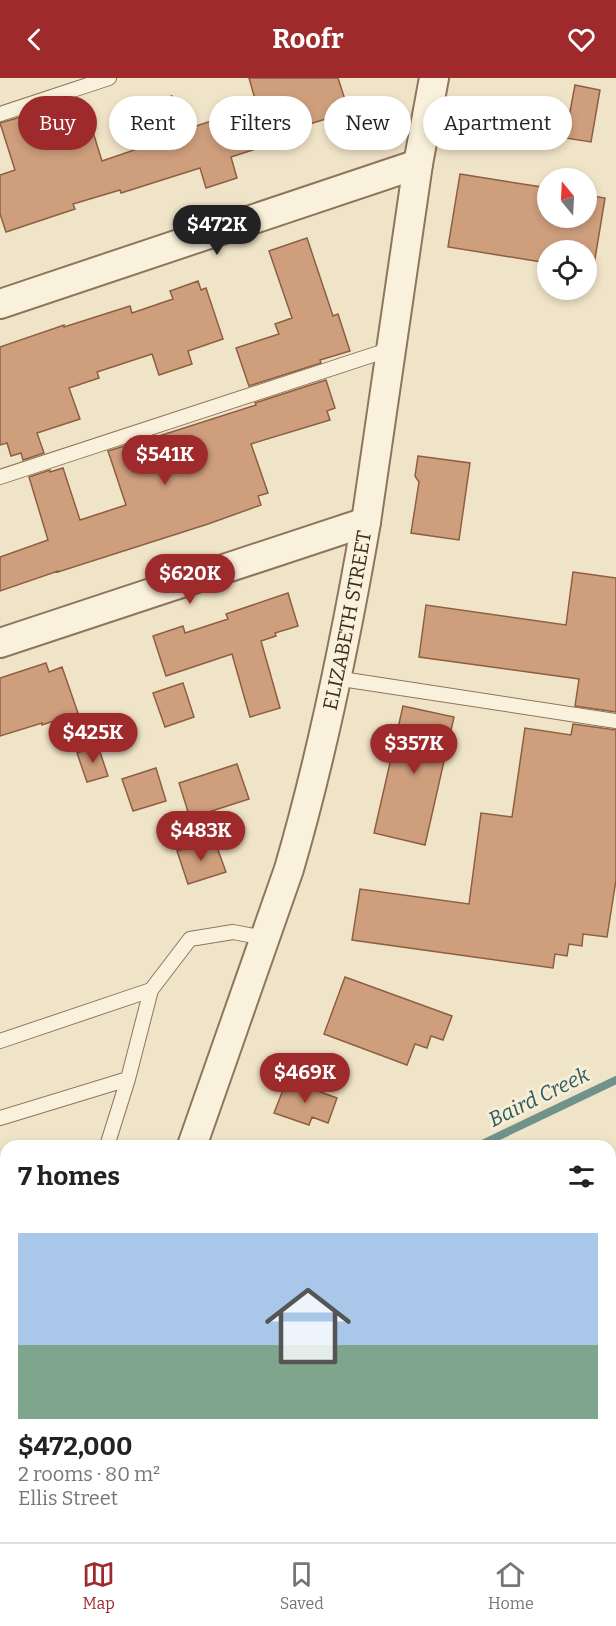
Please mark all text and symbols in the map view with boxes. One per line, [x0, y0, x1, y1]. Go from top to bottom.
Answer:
icon: back [18, 23, 51, 56]
text: Roofr [272, 23, 344, 55]
icon: heart [565, 23, 598, 56]
chip: Buy [18, 96, 97, 150]
chip: Rent [109, 96, 197, 150]
chip: Filters [209, 96, 312, 150]
chip: New [324, 96, 411, 150]
chip: Apartment [423, 96, 572, 150]
north arrow [537, 168, 597, 228]
map controls [537, 168, 597, 300]
pin: $472K [175, 205, 259, 256]
text: $472K [187, 212, 247, 236]
button: locate [537, 240, 597, 300]
pin: $541K [123, 435, 207, 486]
text: $541K [136, 442, 194, 466]
street label: ELIZABETH STREET [318, 528, 376, 712]
pin: $620K [148, 554, 232, 605]
text: $620K [159, 561, 221, 585]
pin: $425K [51, 713, 135, 764]
text: $425K [63, 720, 123, 744]
pin: $357K [372, 724, 456, 775]
text: $357K [384, 731, 444, 755]
pin: $483K [159, 811, 243, 862]
text: $483K [170, 818, 232, 842]
pin: $469K [263, 1053, 347, 1104]
text: $469K [274, 1060, 336, 1084]
water label: Baird Creek [484, 1061, 594, 1133]
icon: filters [565, 1160, 598, 1193]
text: 7 homes [18, 1161, 120, 1192]
icon: home [254, 1272, 362, 1380]
text: $472,000 [18, 1431, 133, 1462]
text: 2 rooms · 80 m² [18, 1462, 160, 1486]
text: Ellis Street [18, 1486, 118, 1510]
tab: Map [82, 1558, 115, 1613]
tab: Saved [280, 1558, 324, 1613]
tab: Home [488, 1558, 534, 1613]

